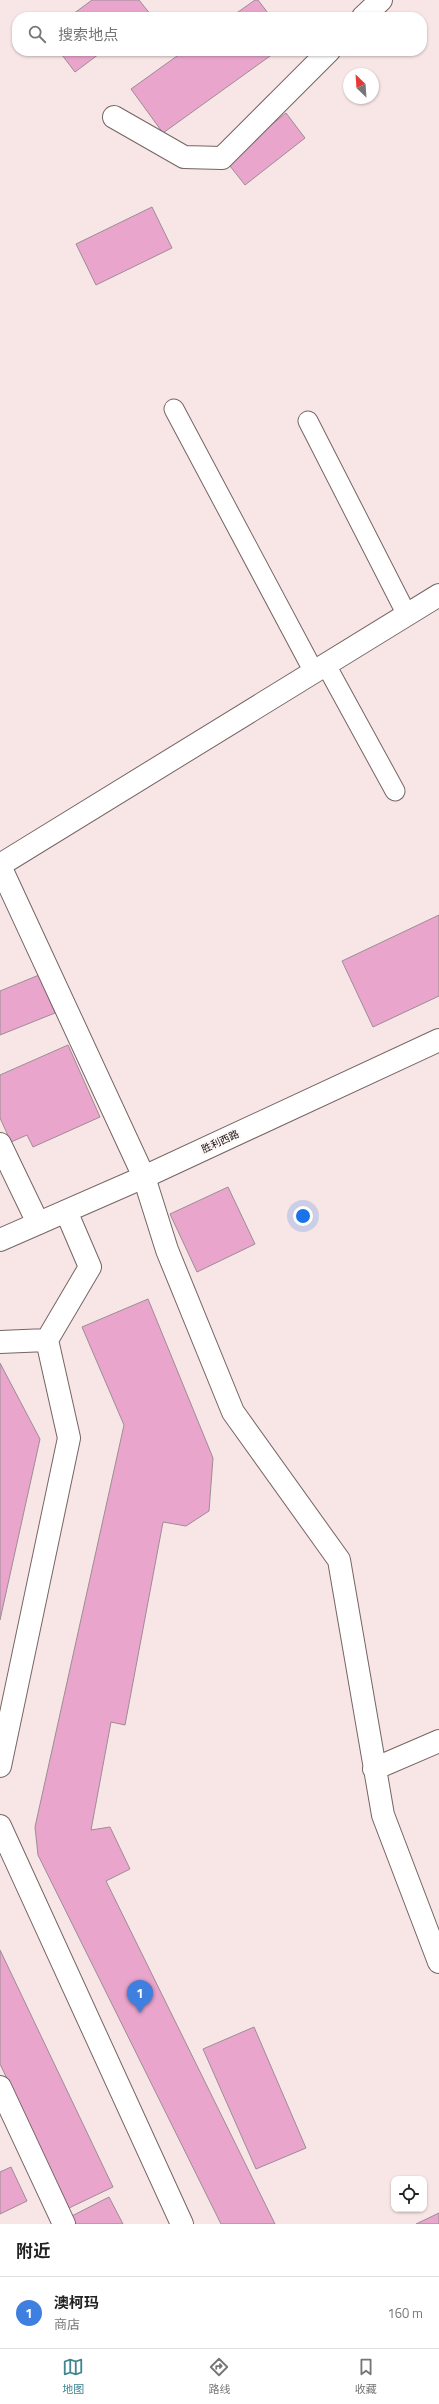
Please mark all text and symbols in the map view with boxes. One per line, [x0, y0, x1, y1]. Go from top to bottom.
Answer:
search box [12, 12, 427, 56]
icon: search [26, 23, 48, 45]
text: 搜索地点 [58, 23, 118, 46]
north arrow [343, 68, 379, 104]
street label: 胜利西路 [199, 1126, 242, 1157]
your location [293, 1206, 313, 1226]
pin: 1 [127, 1980, 153, 2013]
map controls [391, 2176, 427, 2212]
button: locate [391, 2176, 427, 2212]
text: 附近 [16, 2238, 50, 2264]
text: 澳柯玛 [54, 2291, 99, 2314]
text: 1 [25, 2303, 33, 2323]
text: 160 m [387, 2303, 423, 2323]
text: 商店 [54, 2314, 80, 2334]
tab: 地图 [62, 2356, 84, 2397]
tab: 路线 [208, 2356, 230, 2397]
tab: 收藏 [355, 2356, 377, 2397]

